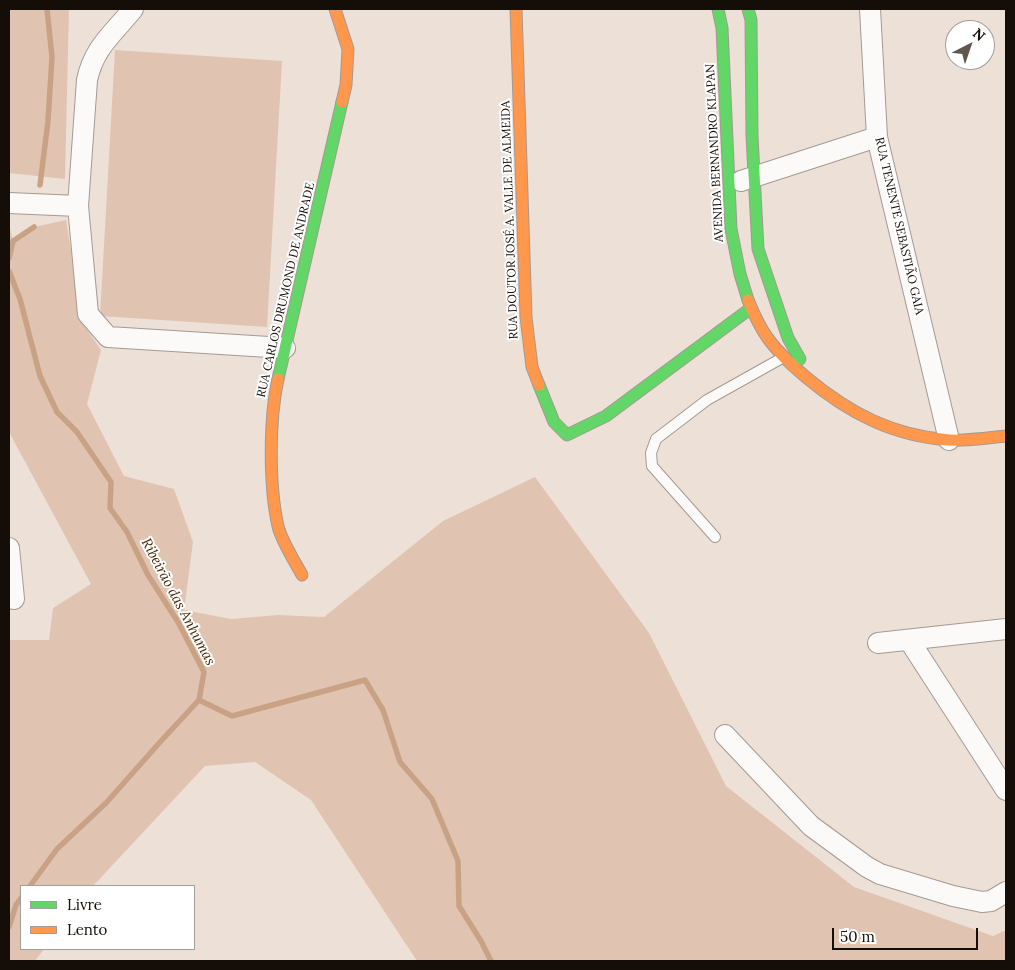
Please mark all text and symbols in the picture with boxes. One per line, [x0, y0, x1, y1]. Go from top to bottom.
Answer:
north arrow [945, 20, 995, 70]
text: N [969, 24, 989, 45]
street label: AVENIDA BERNANDRO KLAPAN [703, 64, 727, 242]
street label: RUA DOUTOR JOSÉ A. VALLE DE ALMEIDA [499, 100, 521, 340]
street label: RUA TENENTE SEBASTIÃO GAIA [872, 136, 926, 316]
street label: RUA CARLOS DRUMOND DE ANDRADE [254, 181, 318, 399]
water label: Ribeirão das Anhumas [137, 536, 219, 668]
legend [20, 885, 195, 950]
text: Livre [67, 895, 102, 914]
scale bar [835, 918, 981, 950]
text: Lento [67, 920, 107, 939]
text: 50 m [840, 927, 875, 946]

